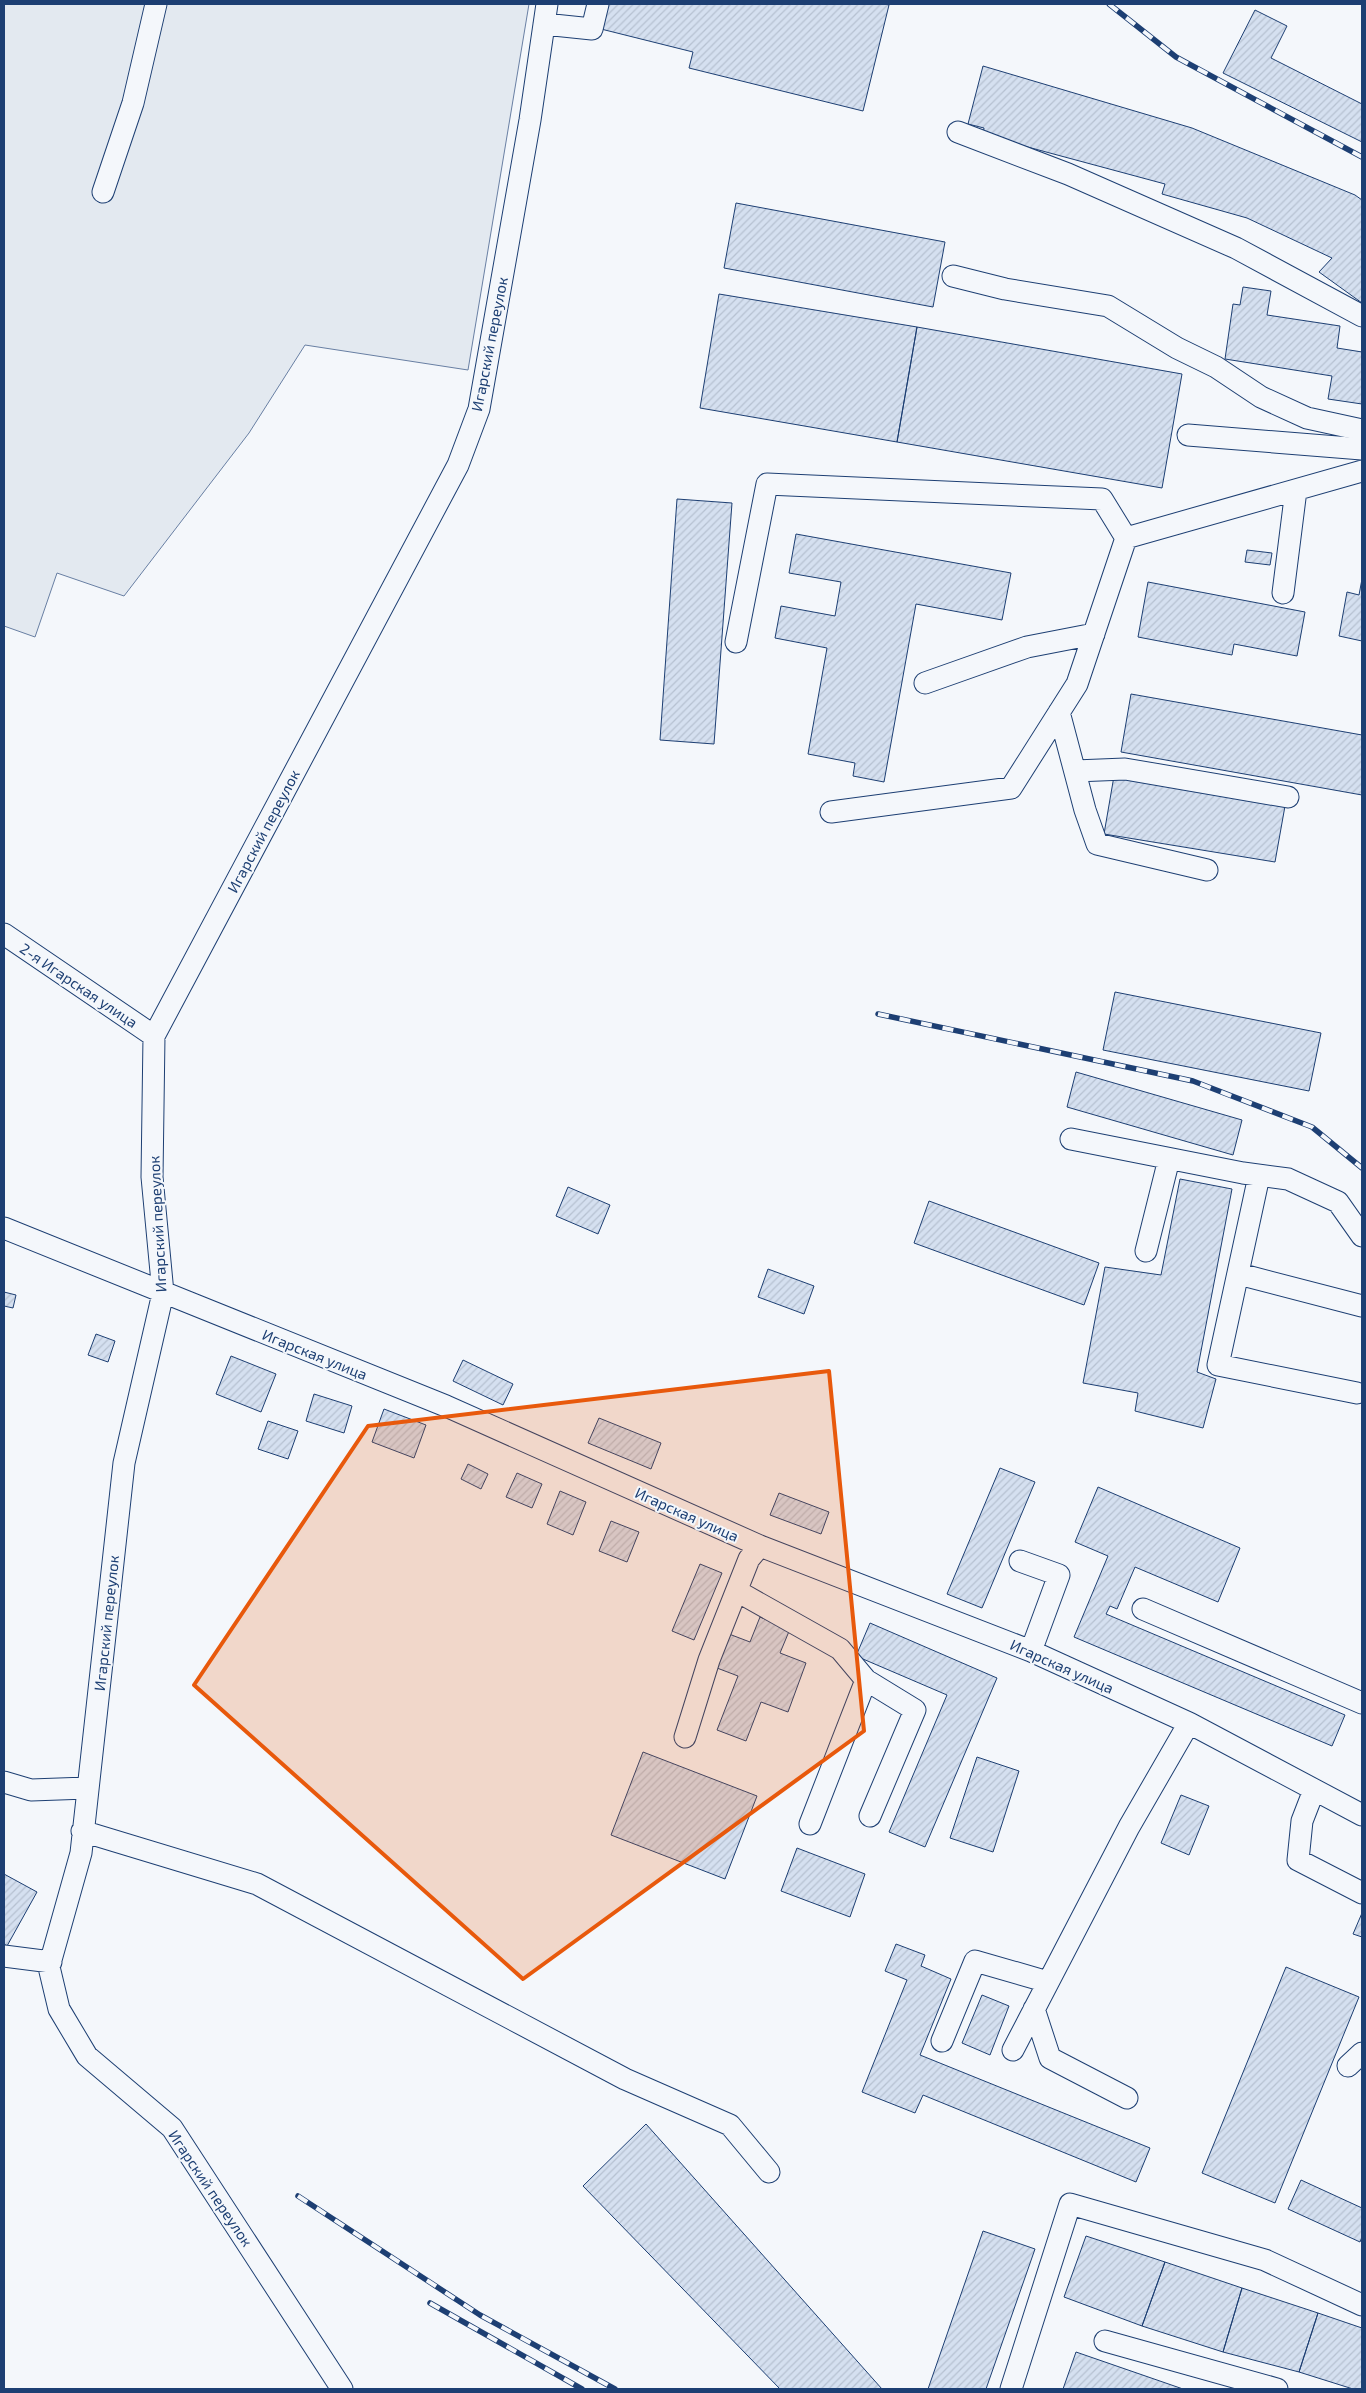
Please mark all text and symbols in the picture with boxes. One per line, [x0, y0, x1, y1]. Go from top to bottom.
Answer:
street label: Игарский переулок [467, 275, 512, 413]
street label: Игарский переулок [223, 766, 304, 896]
street label: 2-я Игарская улица [16, 939, 141, 1032]
street label: Игарский переулок [144, 1155, 171, 1293]
street label: Игарская улица [260, 1325, 370, 1384]
street label: Игарская улица [632, 1483, 742, 1546]
street label: Игарский переулок [90, 1554, 123, 1692]
street label: Игарская улица [1007, 1635, 1117, 1698]
street label: Игарский переулок [164, 2126, 257, 2250]

